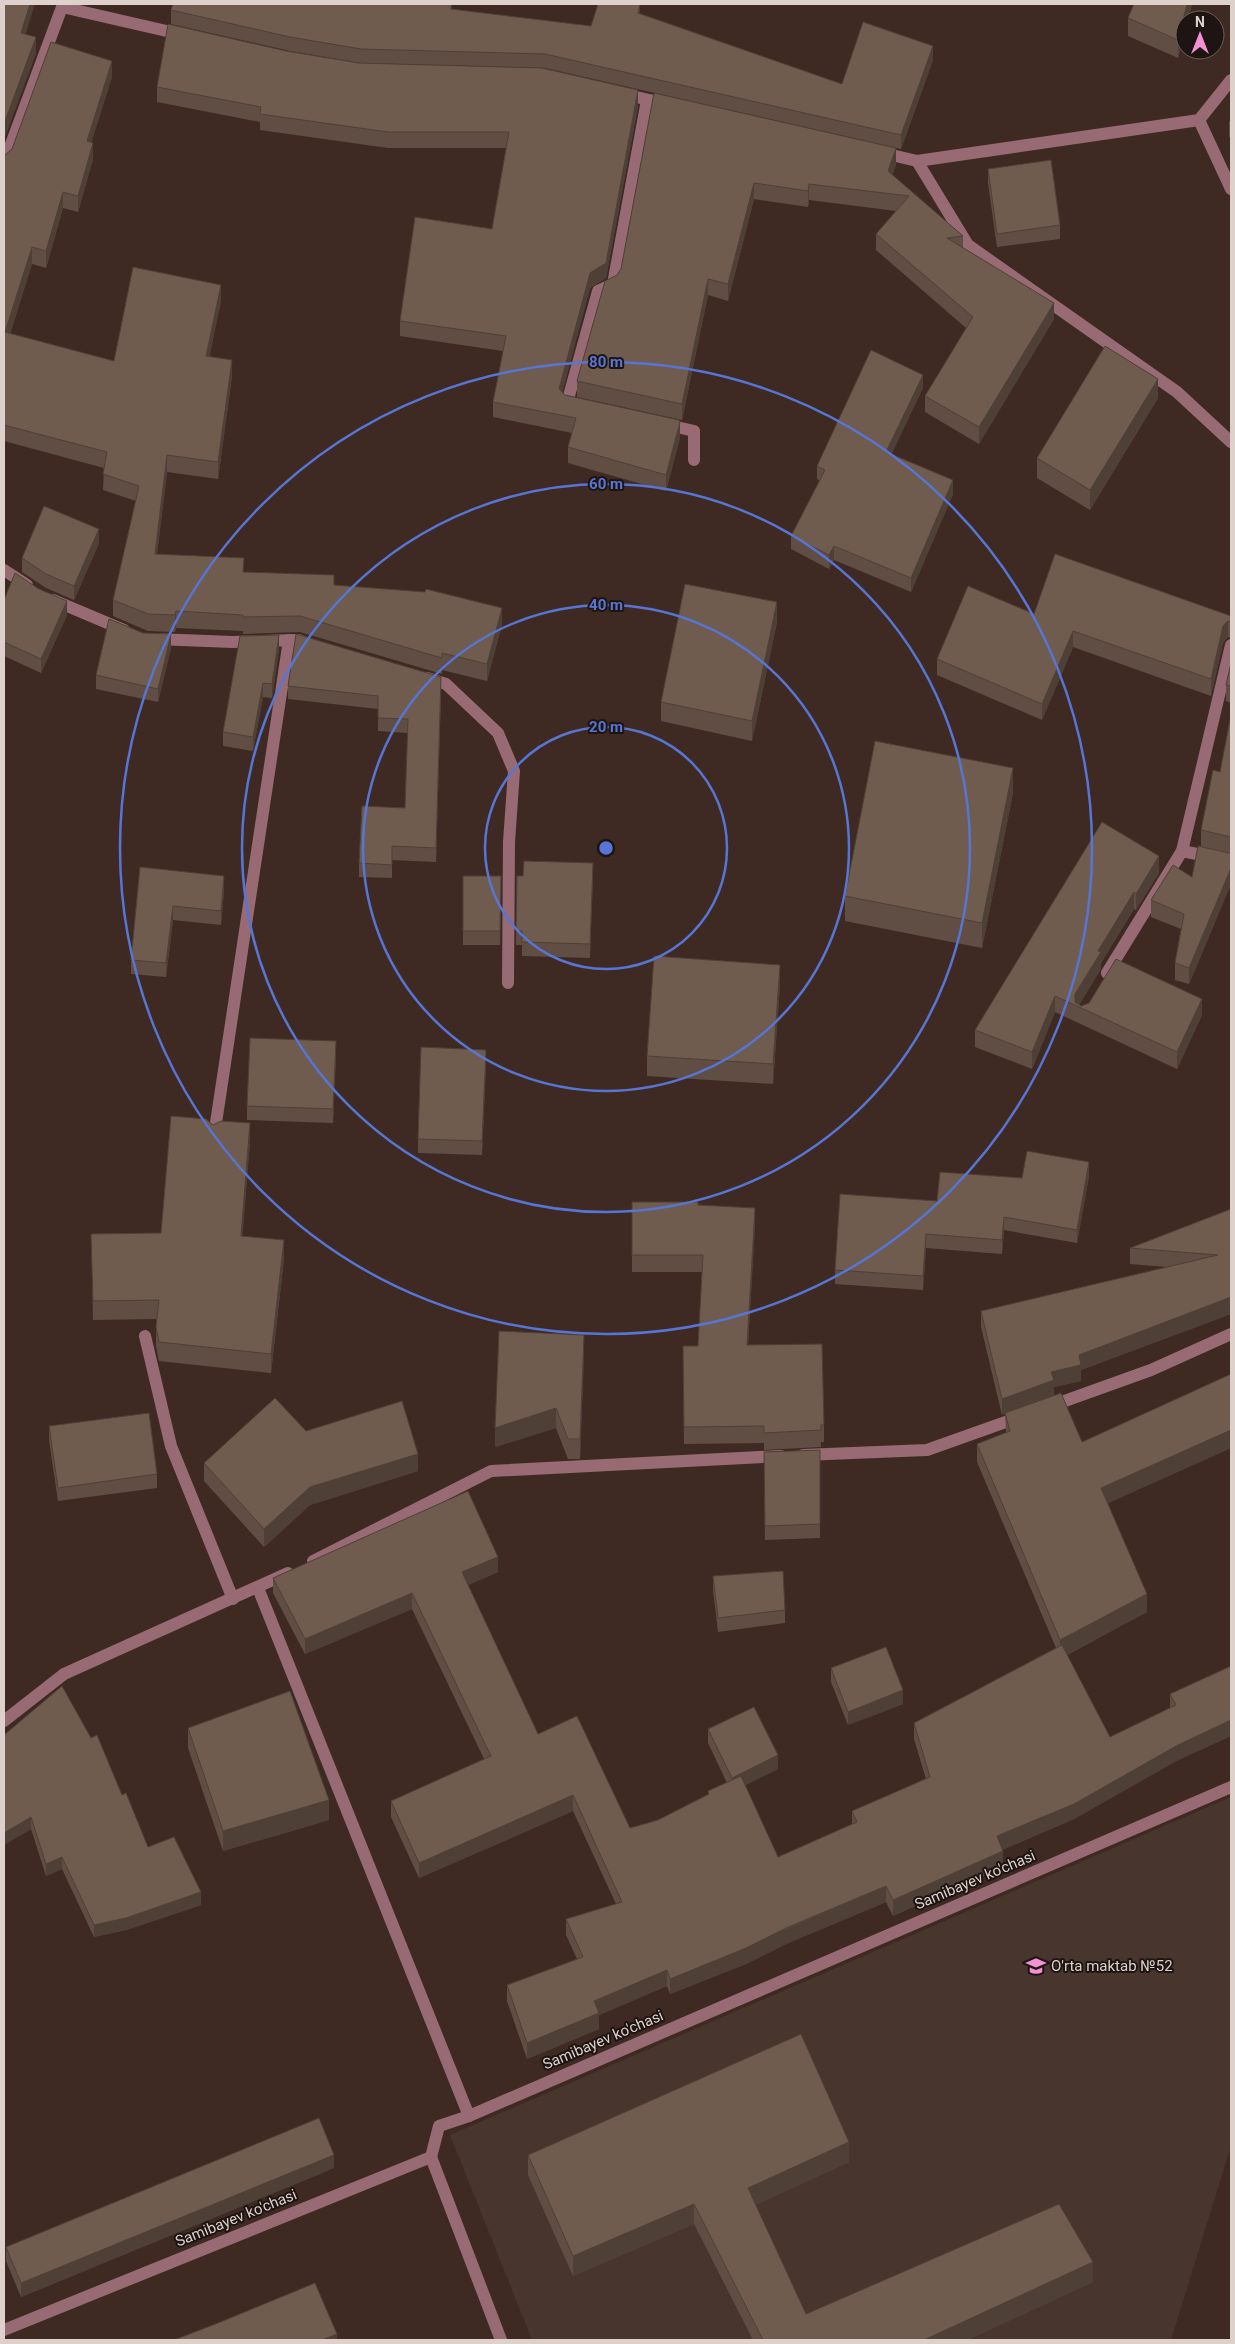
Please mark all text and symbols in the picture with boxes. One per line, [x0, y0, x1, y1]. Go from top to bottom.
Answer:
north arrow [1175, 10, 1225, 60]
text: N [1195, 14, 1205, 30]
text: 80 m [589, 353, 623, 371]
text: 60 m [589, 475, 623, 493]
text: 40 m [589, 596, 623, 614]
text: 20 m [589, 718, 623, 736]
centre of rings [597, 839, 615, 857]
street label: Samibayev ko'chasi [912, 1846, 1038, 1914]
school or university icon: O'rta maktab №52 [1025, 1955, 1047, 1977]
place label: O'rta maktab №52 [1051, 1957, 1173, 1975]
street label: Samibayev ko'chasi [540, 2006, 666, 2074]
street label: Samibayev ko'chasi [173, 2185, 299, 2251]

